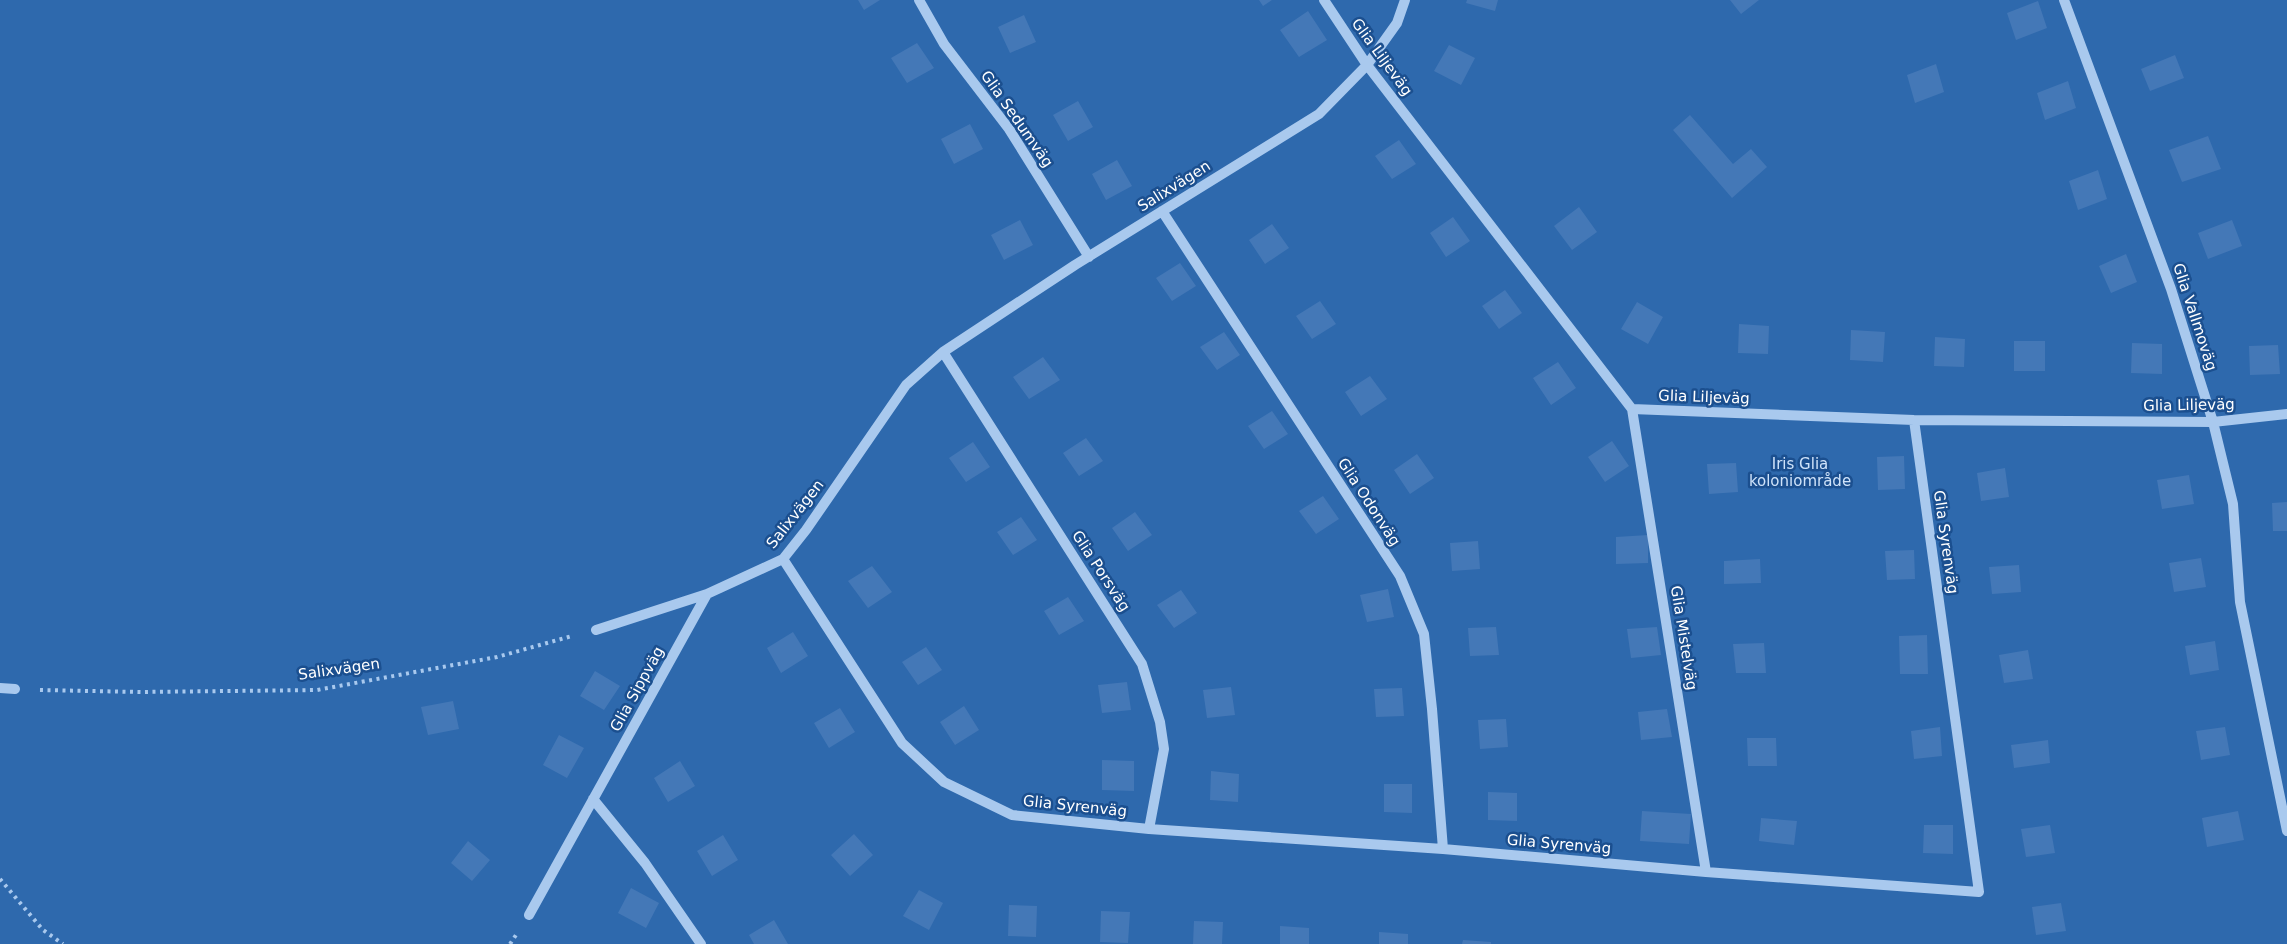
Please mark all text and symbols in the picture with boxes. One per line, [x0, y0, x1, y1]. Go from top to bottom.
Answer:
street label: Glia Liljeväg [1348, 15, 1416, 99]
street label: Glia Sedumväg [977, 67, 1057, 171]
street label: Salixvägen [1134, 157, 1214, 215]
street label: Glia Vallmoväg [2169, 261, 2221, 373]
street label: Glia Liljeväg [1658, 386, 1750, 408]
street label: Glia Liljeväg [2143, 395, 2235, 415]
street label: Glia Odonväg [1334, 455, 1404, 549]
park label: Iris Glia koloniområde [1749, 455, 1851, 490]
street label: Salixvägen [763, 476, 827, 552]
street label: Glia Syrenväg [1930, 489, 1962, 595]
street label: Glia Porsväg [1068, 527, 1134, 615]
street label: Glia Mistelväg [1667, 584, 1701, 692]
street label: Glia Sippväg [606, 643, 668, 735]
street label: Salixvägen [297, 654, 381, 684]
street label: Glia Syrenväg [1022, 792, 1128, 820]
street label: Glia Syrenväg [1506, 830, 1612, 858]

